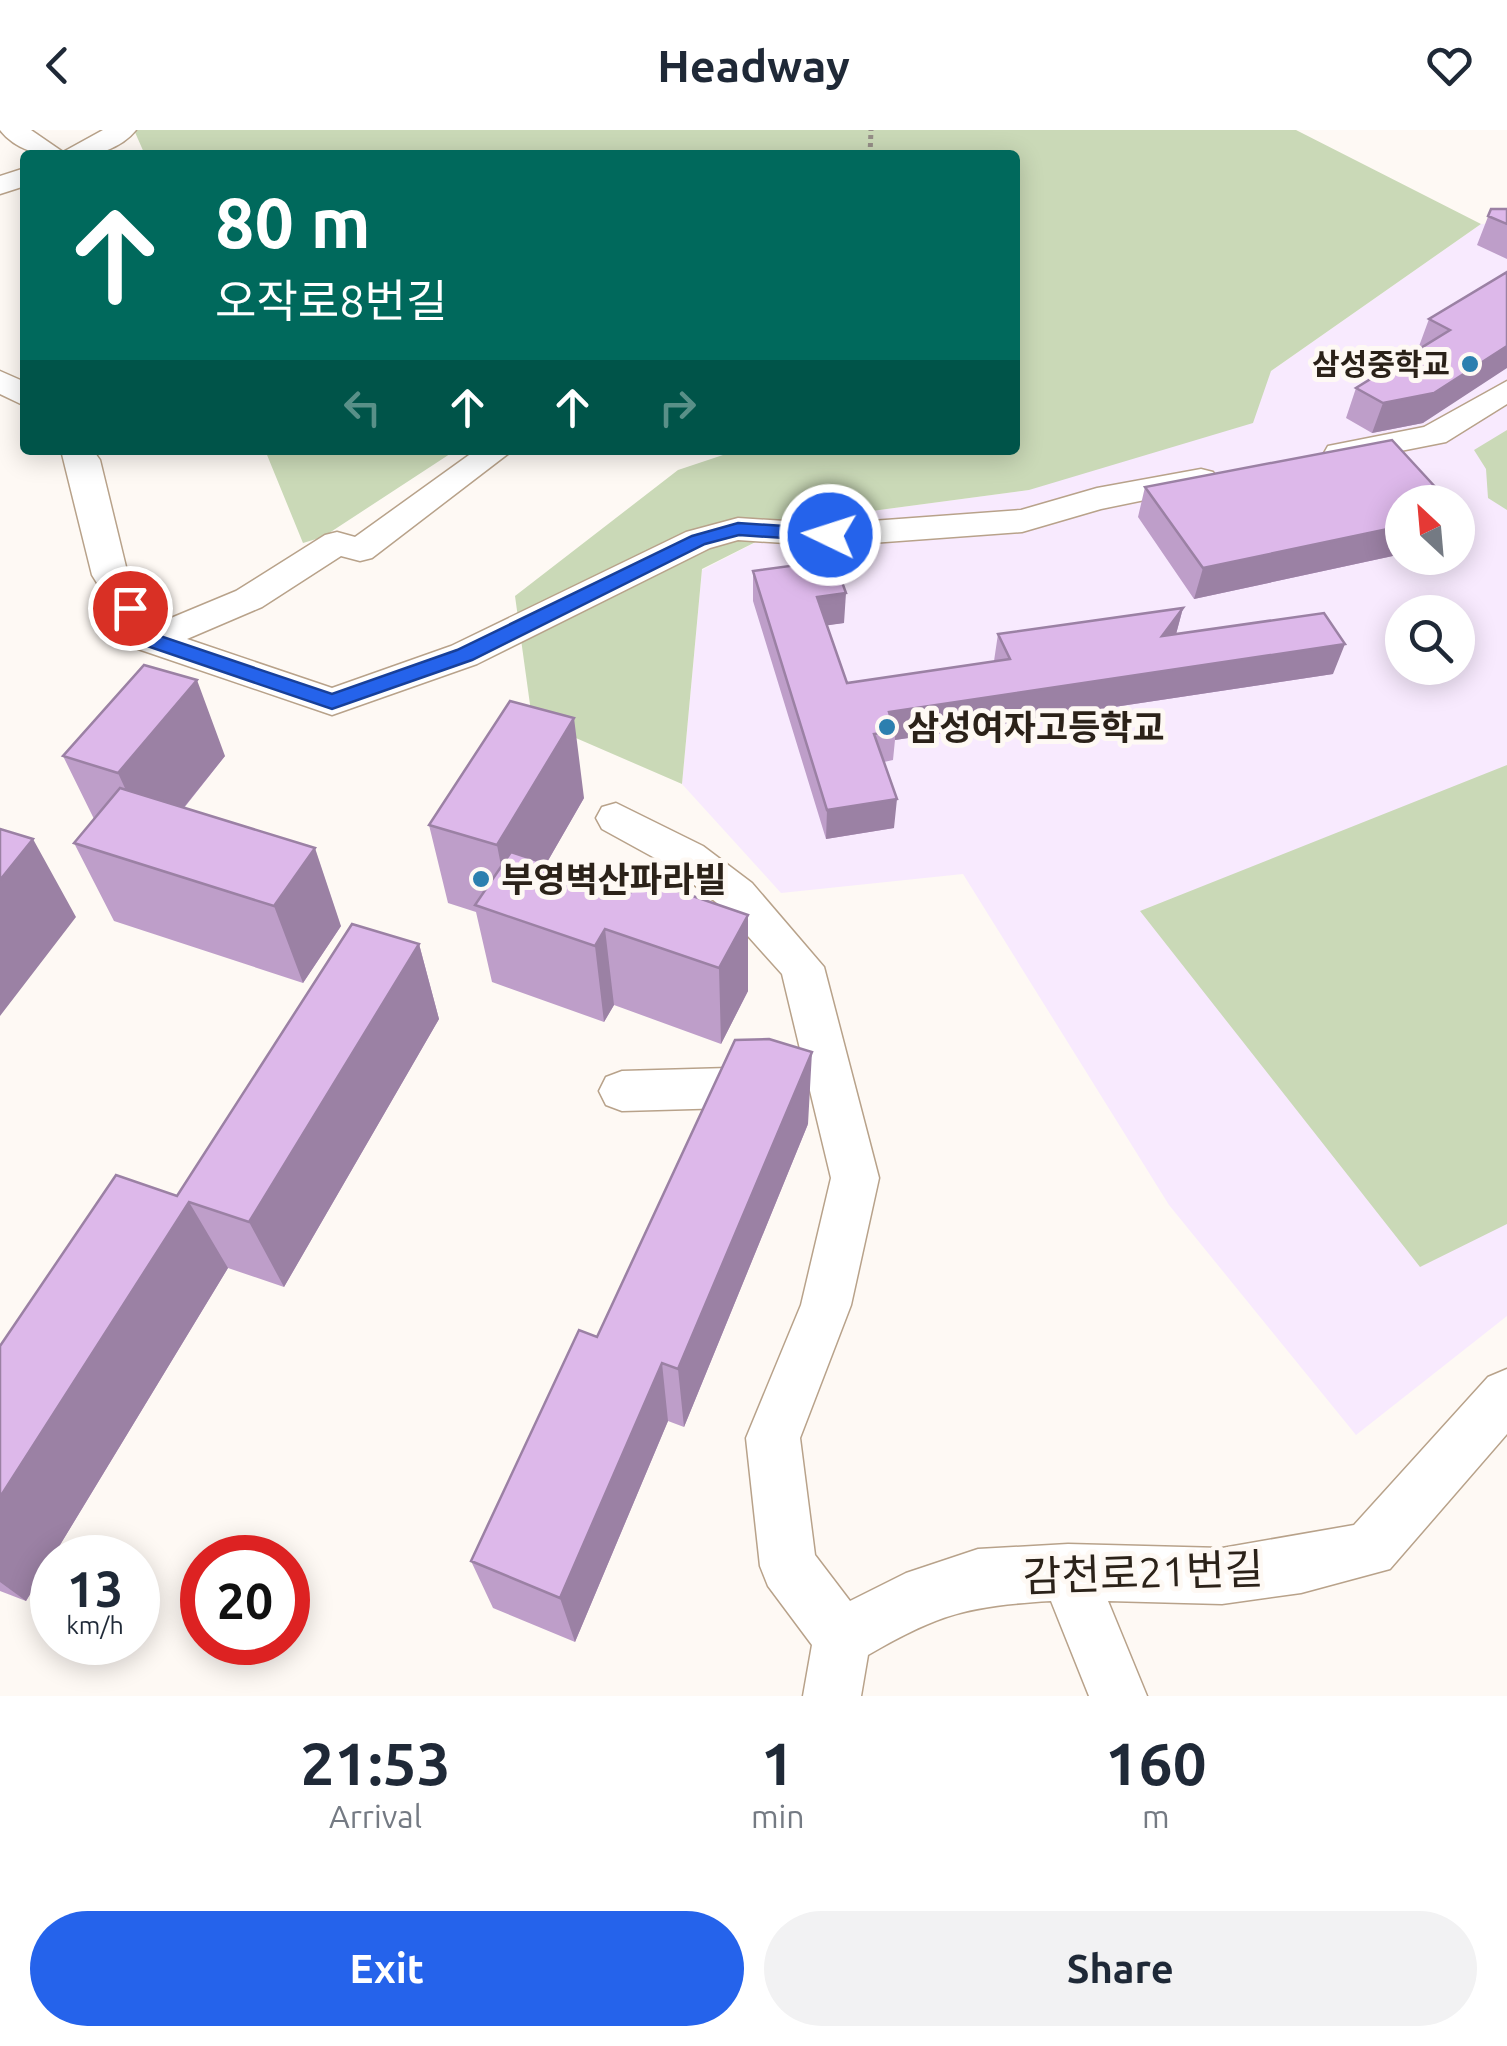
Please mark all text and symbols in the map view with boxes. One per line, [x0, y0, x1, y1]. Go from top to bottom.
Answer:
icon: back [30, 38, 85, 93]
icon: heart [1422, 38, 1477, 93]
text: Headway [657, 40, 850, 91]
text: 80 m [215, 183, 371, 261]
icon: ahead [50, 190, 180, 320]
text: 오작로8번길 [215, 275, 447, 326]
place label: 삼성중학교 [1312, 347, 1450, 381]
marker: 삼성중학교 [1459, 353, 1481, 375]
icon: left [335, 380, 390, 435]
icon: ahead [440, 380, 495, 435]
icon: ahead [545, 380, 600, 435]
icon: right [650, 380, 705, 435]
position arrow [778, 483, 882, 587]
north arrow [1385, 485, 1475, 575]
map controls [1385, 485, 1475, 685]
pin [88, 566, 173, 651]
icon: arrive [103, 581, 158, 636]
button: search [1385, 595, 1475, 685]
place label: 삼성여자고등학교 [907, 707, 1165, 747]
marker: 삼성여자고등학교 [876, 716, 898, 738]
place label: 부영벽산파라빌 [501, 859, 726, 899]
marker: 부영벽산파라빌 [470, 868, 492, 890]
speed limit sign: 20 [180, 1535, 310, 1665]
street label: 감천로21번길 [1022, 1544, 1264, 1600]
text: 13 [67, 1560, 123, 1616]
text: km/h [66, 1611, 124, 1639]
text: 21:53 [300, 1729, 451, 1796]
text: 1 [761, 1729, 795, 1796]
text: 160 [1105, 1729, 1207, 1796]
text: Arrival [329, 1798, 422, 1834]
text: min [751, 1798, 805, 1834]
text: m [1142, 1798, 1170, 1834]
button: Exit [30, 1911, 744, 2026]
button: Share [764, 1911, 1477, 2026]

